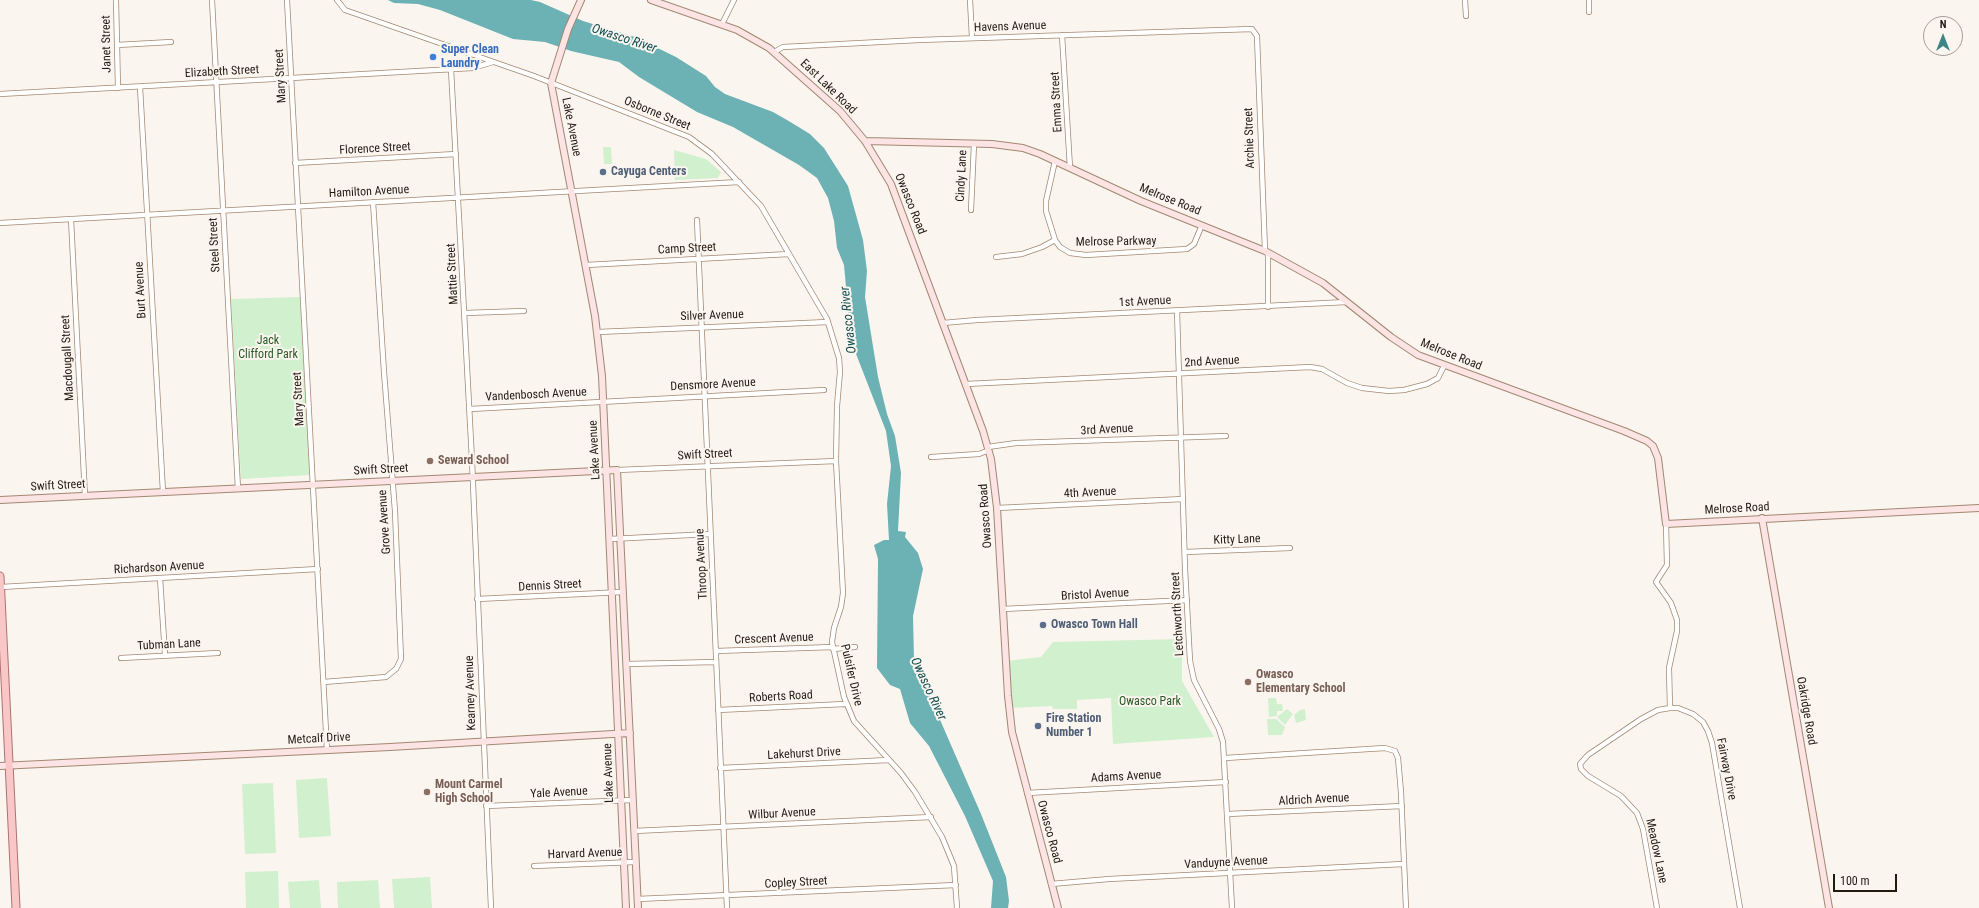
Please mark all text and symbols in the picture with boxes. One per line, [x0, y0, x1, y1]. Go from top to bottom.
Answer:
street label: Janet Street [99, 15, 115, 73]
north arrow [1923, 16, 1963, 56]
text: N [1940, 18, 1946, 31]
street label: Havens Avenue [974, 19, 1046, 35]
water label: Owasco River [590, 21, 658, 57]
place label: Super Clean Laundry [441, 43, 499, 71]
street label: Mary Street [272, 48, 290, 104]
marker: Super Clean Laundry [428, 52, 438, 62]
street label: East Lake Road [797, 57, 859, 117]
street label: Elizabeth Street [185, 63, 259, 81]
street label: Emma Street [1048, 71, 1066, 133]
street label: Osborne Street [622, 94, 692, 134]
street label: Lake Avenue [558, 96, 584, 158]
street label: Archie Street [1242, 107, 1258, 169]
street label: Florence Street [339, 140, 411, 158]
street label: Cindy Lane [953, 150, 971, 202]
place label: Cayuga Centers [611, 165, 686, 179]
marker: Cayuga Centers [598, 167, 608, 177]
street label: Owasco Road [891, 171, 929, 237]
street label: Melrose Road [1137, 181, 1203, 219]
street label: Hamilton Avenue [329, 183, 409, 201]
street label: Steel Street [206, 217, 224, 273]
street label: Melrose Parkway [1076, 234, 1156, 250]
street label: Camp Street [657, 240, 717, 258]
street label: Mattie Street [444, 243, 462, 305]
street label: Burt Avenue [132, 261, 150, 319]
water label: Owasco River [838, 286, 860, 354]
street label: 1st Avenue [1119, 293, 1171, 311]
street label: Silver Avenue [680, 308, 744, 324]
street label: Macdougall Street [59, 315, 77, 401]
park label: Jack Clifford Park [238, 334, 298, 362]
street label: Melrose Road [1418, 336, 1484, 374]
street label: 2nd Avenue [1184, 353, 1240, 371]
street label: Mary Street [290, 371, 308, 427]
street label: Densmore Avenue [670, 376, 756, 394]
street label: Vandenbosch Avenue [485, 385, 587, 405]
street label: Lake Avenue [586, 420, 604, 480]
street label: 3rd Avenue [1080, 421, 1134, 439]
street label: Swift Street [677, 446, 733, 464]
place label: Seward School [438, 454, 509, 468]
marker: Seward School [425, 456, 435, 466]
street label: Swift Street [353, 461, 409, 479]
street label: Swift Street [30, 477, 86, 495]
street label: Owasco Road [977, 483, 995, 549]
street label: 4th Avenue [1063, 484, 1117, 502]
street label: Grove Avenue [376, 489, 394, 555]
street label: Melrose Road [1704, 500, 1770, 518]
street label: Throop Avenue [693, 528, 711, 600]
street label: Kitty Lane [1213, 532, 1261, 548]
street label: Richardson Avenue [114, 558, 204, 578]
street label: Letchworth Street [1169, 572, 1187, 656]
street label: Dennis Street [518, 577, 582, 595]
street label: Bristol Avenue [1061, 586, 1129, 604]
place label: Owasco Town Hall [1051, 618, 1138, 632]
marker: Owasco Town Hall [1038, 620, 1048, 630]
street label: Crescent Avenue [734, 630, 814, 648]
street label: Tubman Lane [137, 636, 201, 654]
street label: Pulsifer Drive [837, 643, 865, 707]
street label: Kearney Avenue [462, 655, 480, 731]
water label: Owasco River [907, 655, 949, 723]
place label: Owasco Elementary School [1256, 668, 1346, 696]
street label: Oakridge Road [1793, 676, 1819, 746]
marker: Owasco Elementary School [1243, 677, 1253, 687]
street label: Roberts Road [749, 688, 813, 706]
park label: Owasco Park [1119, 695, 1181, 709]
place label: Fire Station Number 1 [1046, 712, 1101, 740]
marker: Fire Station Number 1 [1033, 721, 1043, 731]
street label: Metcalf Drive [287, 730, 351, 748]
street label: Fairway Drive [1713, 737, 1739, 801]
street label: Lake Avenue [601, 743, 617, 803]
street label: Lakehurst Drive [767, 745, 841, 763]
street label: Adams Avenue [1090, 768, 1162, 786]
place label: Mount Carmel High School [435, 778, 502, 806]
street label: Yale Avenue [530, 784, 588, 802]
marker: Mount Carmel High School [422, 787, 432, 797]
street label: Aldrich Avenue [1278, 791, 1350, 809]
street label: Owasco Road [1034, 799, 1064, 865]
street label: Wilbur Avenue [748, 805, 816, 823]
street label: Meadow Lane [1642, 817, 1670, 885]
street label: Harvard Avenue [547, 846, 623, 862]
street label: Vanduyne Avenue [1184, 854, 1268, 872]
scale bar [1835, 866, 1899, 892]
street label: Copley Street [764, 874, 828, 892]
text: 100 m [1840, 874, 1870, 888]

